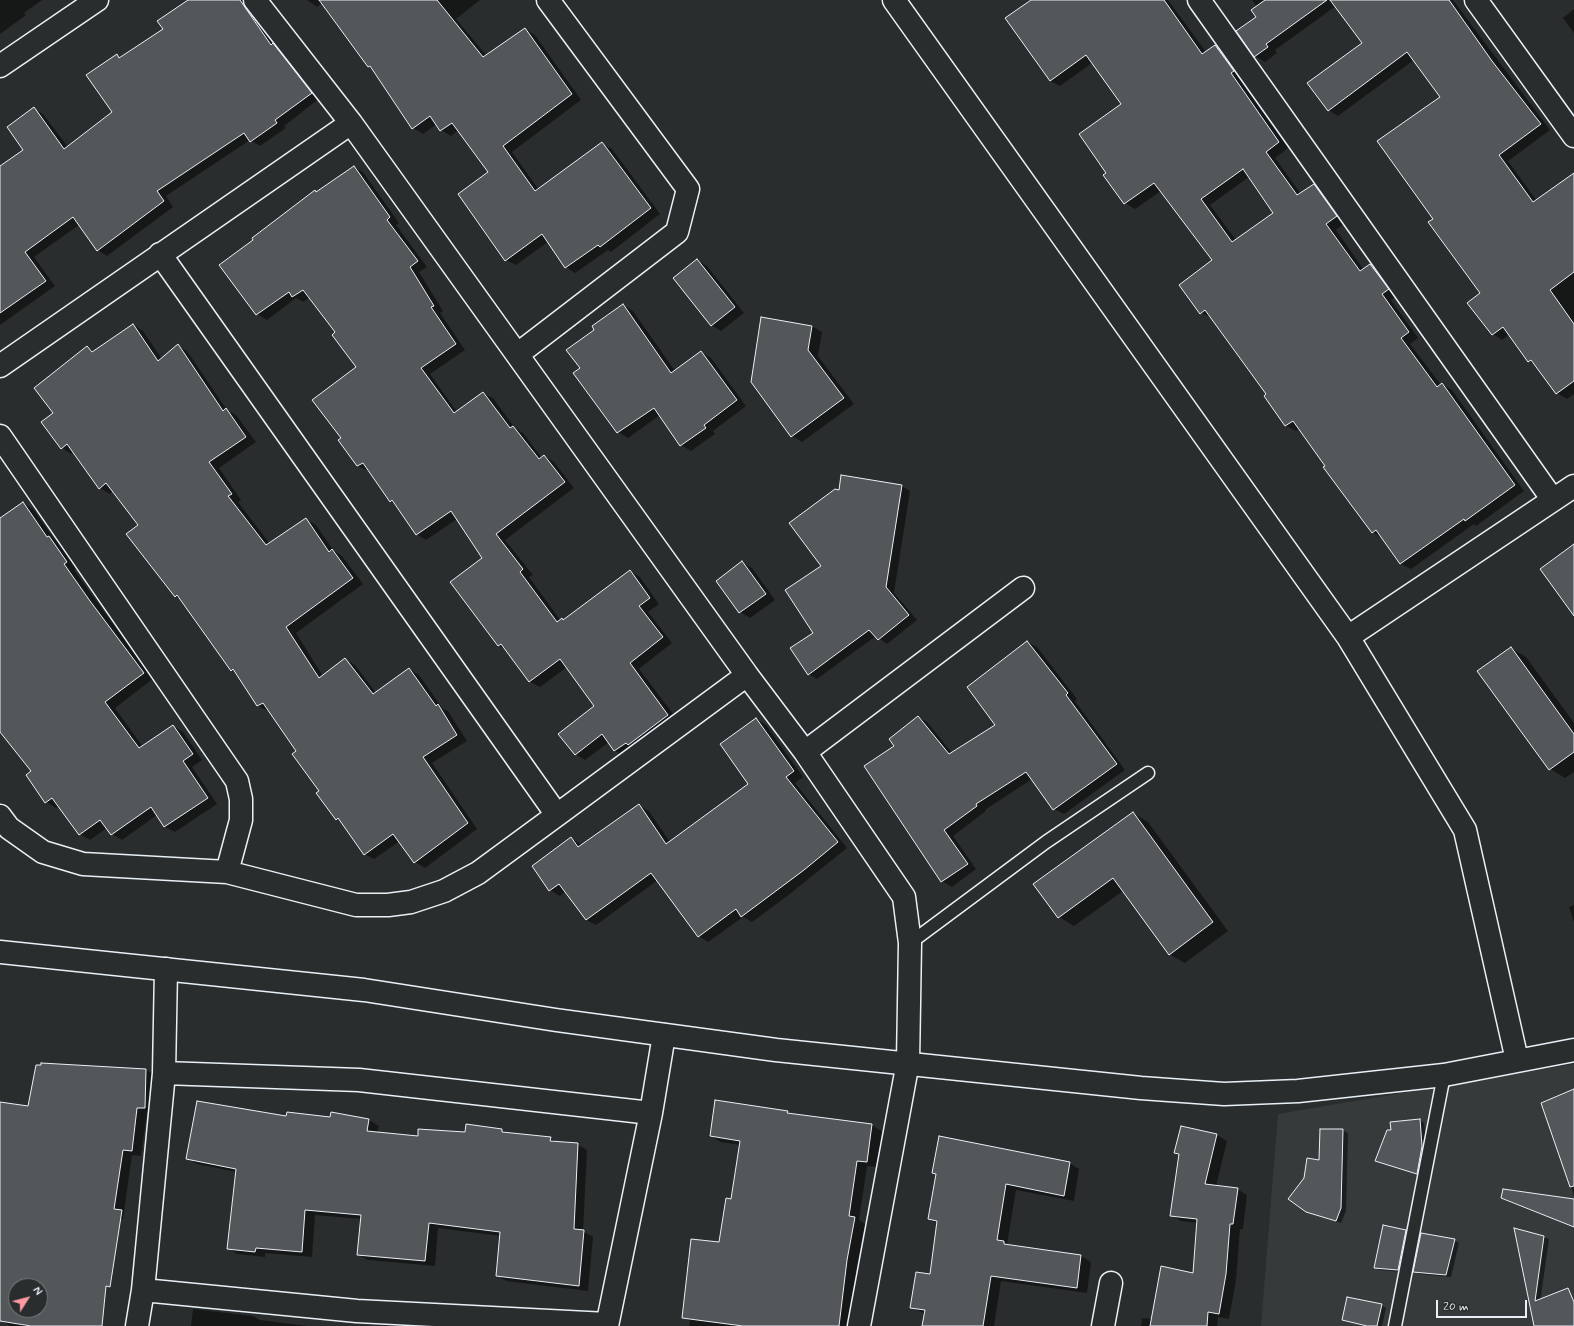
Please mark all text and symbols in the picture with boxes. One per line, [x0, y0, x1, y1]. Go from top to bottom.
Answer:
north arrow [8, 1278, 48, 1318]
text: N [29, 1284, 45, 1299]
scale bar [1438, 1292, 1529, 1318]
text: 20 m [1443, 1299, 1469, 1315]

